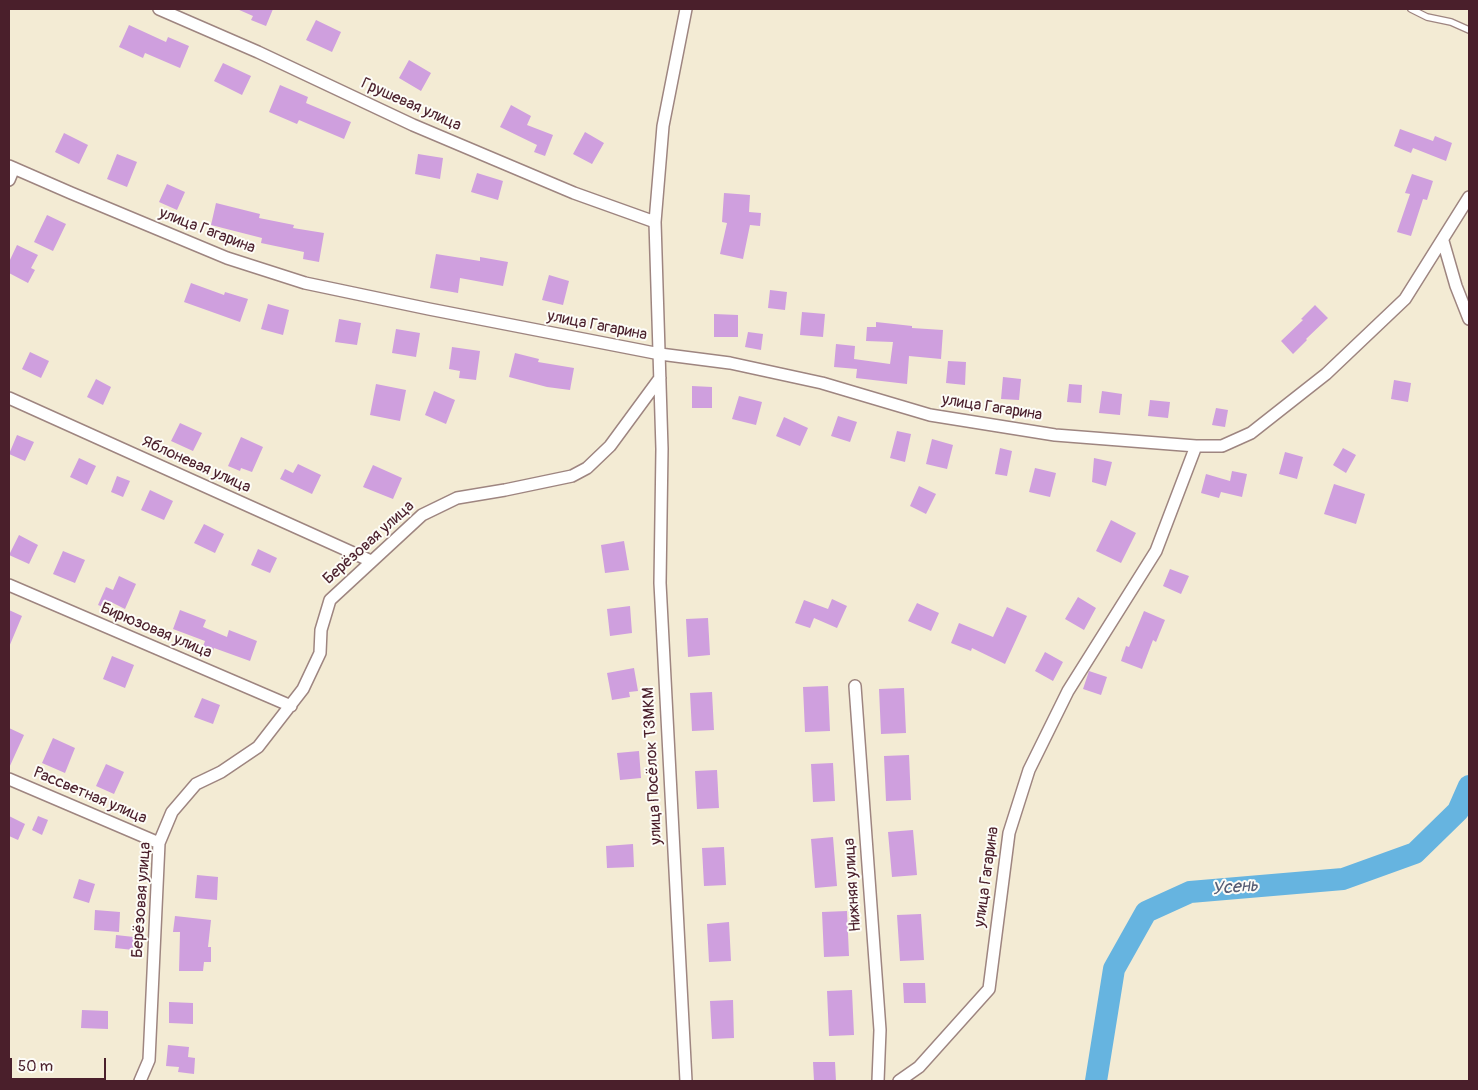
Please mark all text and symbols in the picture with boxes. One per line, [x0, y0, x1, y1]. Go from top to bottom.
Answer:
street label: Грушевая улица [358, 74, 464, 136]
street label: улица Гагарина [156, 204, 258, 258]
street label: улица Гагарина [545, 307, 649, 345]
street label: улица Гагарина [940, 391, 1044, 425]
street label: Яблоневая улица [138, 432, 254, 498]
street label: Берёзовая улица [319, 497, 419, 589]
street label: Бирюзовая улица [97, 599, 215, 663]
street label: улица Посёлок ТЗМКМ [639, 687, 667, 845]
street label: Рассветная улица [30, 763, 150, 829]
street label: улица Гагарина [970, 825, 1004, 929]
street label: Нижняя улица [840, 838, 866, 932]
street label: Берёзовая улица [128, 841, 156, 959]
water label: Усень [1211, 875, 1259, 901]
scale bar [12, 1048, 109, 1080]
text: 50 m [18, 1057, 53, 1076]

